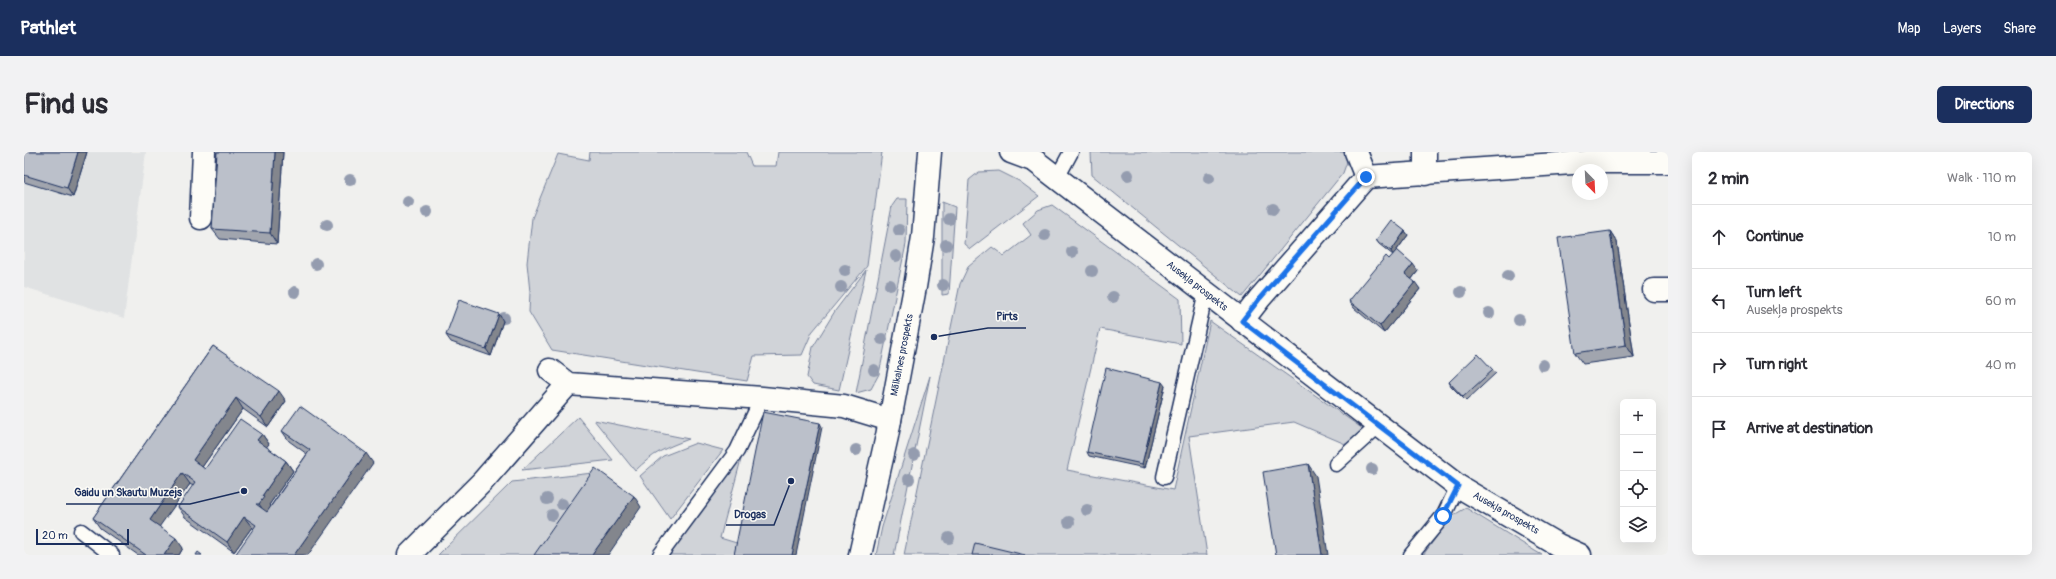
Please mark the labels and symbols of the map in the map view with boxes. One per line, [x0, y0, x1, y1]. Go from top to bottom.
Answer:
north arrow [1572, 164, 1608, 200]
route end [1357, 168, 1375, 186]
street label: Ausekļa prospekts [1164, 258, 1230, 314]
callout: Pirts [988, 305, 1026, 328]
text: Pirts [996, 310, 1018, 323]
street label: Mālkalnes prospekts [888, 312, 916, 397]
callout: Gaidu un Skautu Muzejs [66, 481, 190, 504]
text: Gaidu un Skautu Muzejs [74, 486, 182, 499]
street label: Ausekļa prospekts [1471, 489, 1542, 537]
callout: Drogas [726, 502, 774, 525]
route start [1434, 507, 1452, 525]
text: Drogas [734, 508, 766, 521]
scale bar [36, 527, 129, 546]

